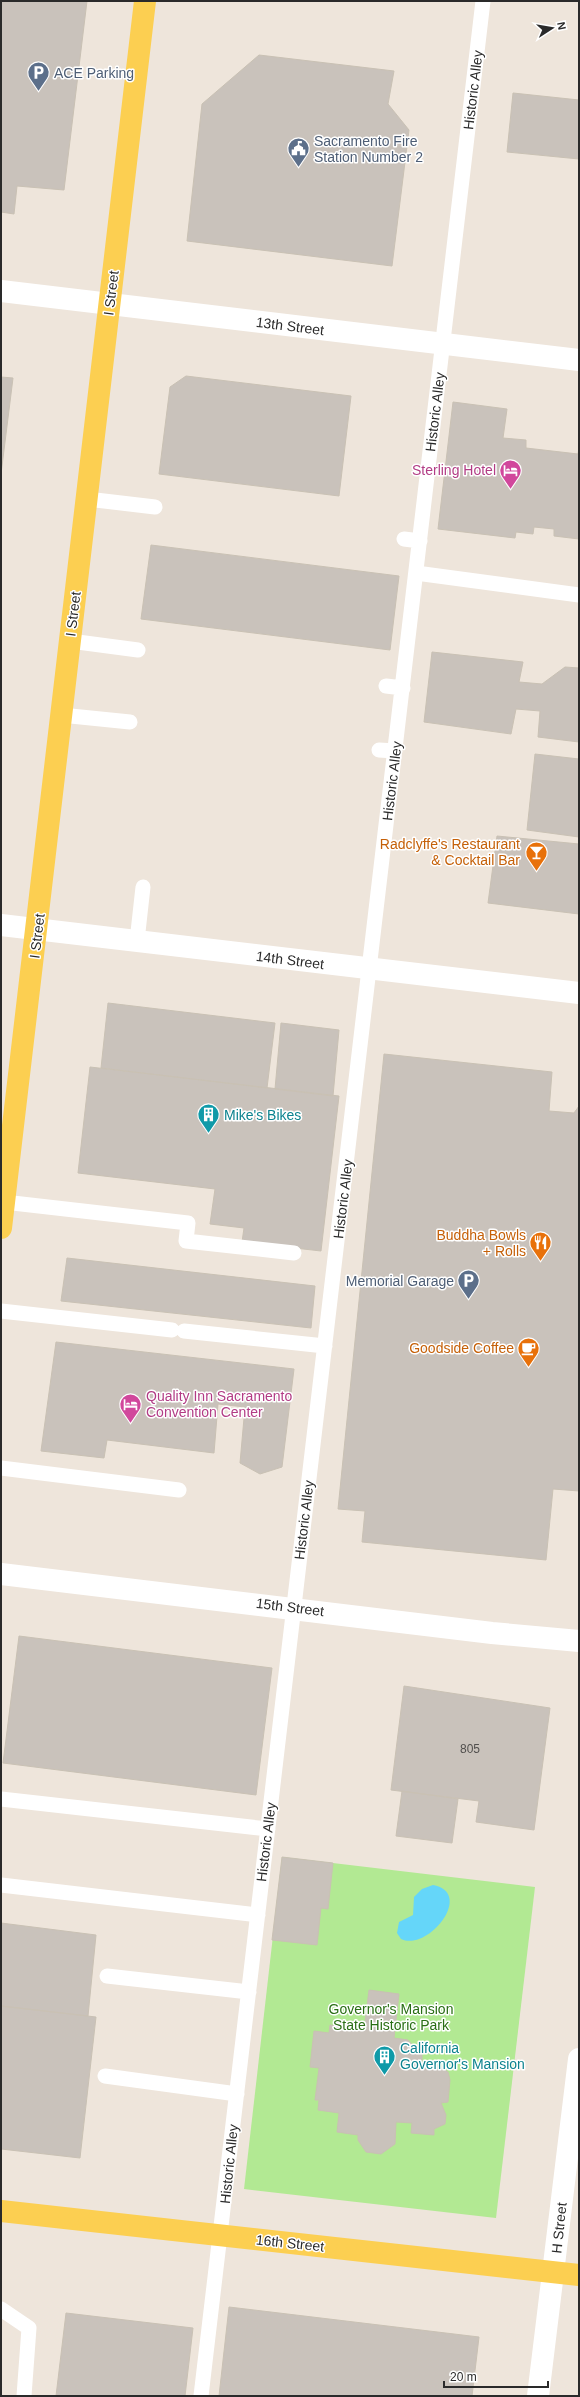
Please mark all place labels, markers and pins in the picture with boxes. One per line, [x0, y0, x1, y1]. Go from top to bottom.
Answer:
parking icon: ACE Parking [26, 60, 52, 93]
place label: ACE Parking [54, 65, 134, 81]
place label: Sacramento Fire Station Number 2 [314, 133, 423, 165]
public building icon: Sacramento Fire Station Number 2 [286, 136, 312, 169]
hotel icon: Sterling Hotel [498, 457, 524, 490]
place label: Sterling Hotel [412, 462, 496, 478]
place label: Radclyffe's Restaurant & Cocktail Bar [380, 836, 520, 868]
bar icon: Radclyffe's Restaurant & Cocktail Bar [523, 839, 549, 872]
building icon: Mike's Bikes [195, 1102, 221, 1135]
place label: Mike's Bikes [224, 1107, 301, 1123]
place label: Buddha Bowls + Rolls [436, 1227, 526, 1259]
restaurant icon: Buddha Bowls + Rolls [528, 1230, 554, 1263]
parking icon: Memorial Garage [456, 1268, 482, 1301]
place label: Memorial Garage [346, 1273, 454, 1289]
cafe icon: Goodside Coffee [516, 1335, 542, 1368]
place label: Goodside Coffee [409, 1340, 514, 1356]
place label: Quality Inn Sacramento Convention Center [146, 1388, 293, 1420]
hotel icon: Quality Inn Sacramento Convention Center [118, 1391, 144, 1424]
place label: California Governor's Mansion [400, 2040, 525, 2072]
building icon: California Governor's Mansion [371, 2043, 397, 2076]

